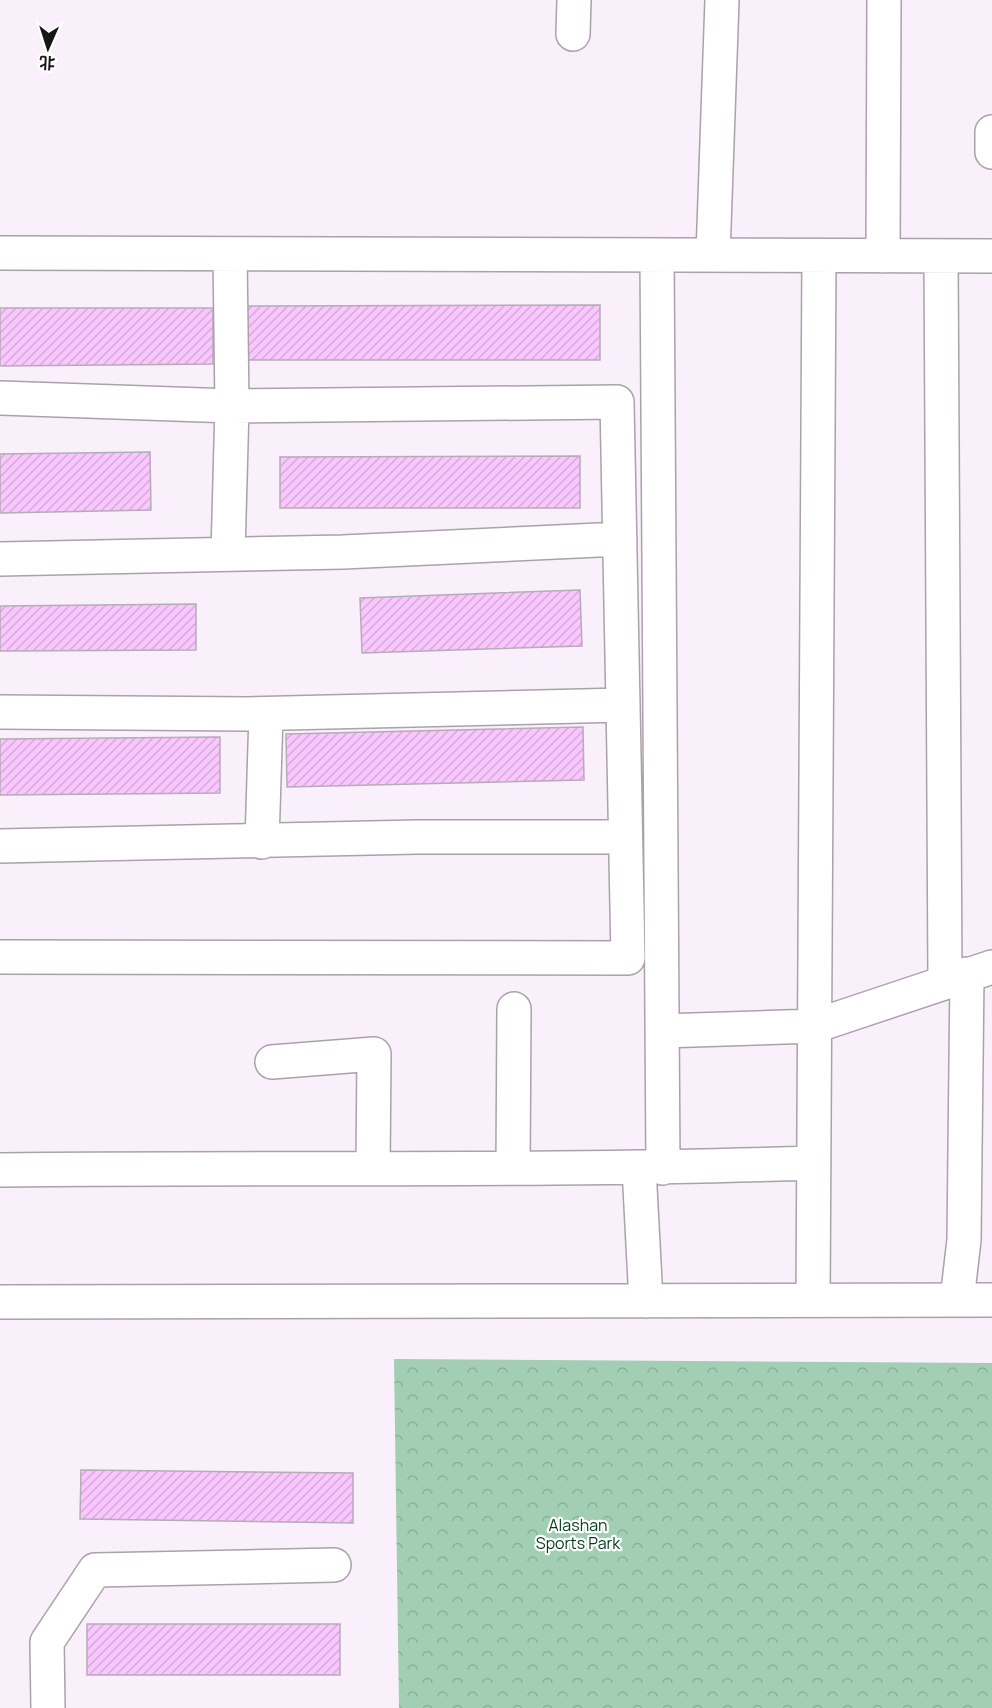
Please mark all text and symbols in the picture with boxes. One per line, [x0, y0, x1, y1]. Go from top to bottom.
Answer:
north arrow [18, 18, 78, 78]
text: 北 [39, 52, 56, 74]
park label: Alashan Sports Park [536, 1514, 621, 1554]

